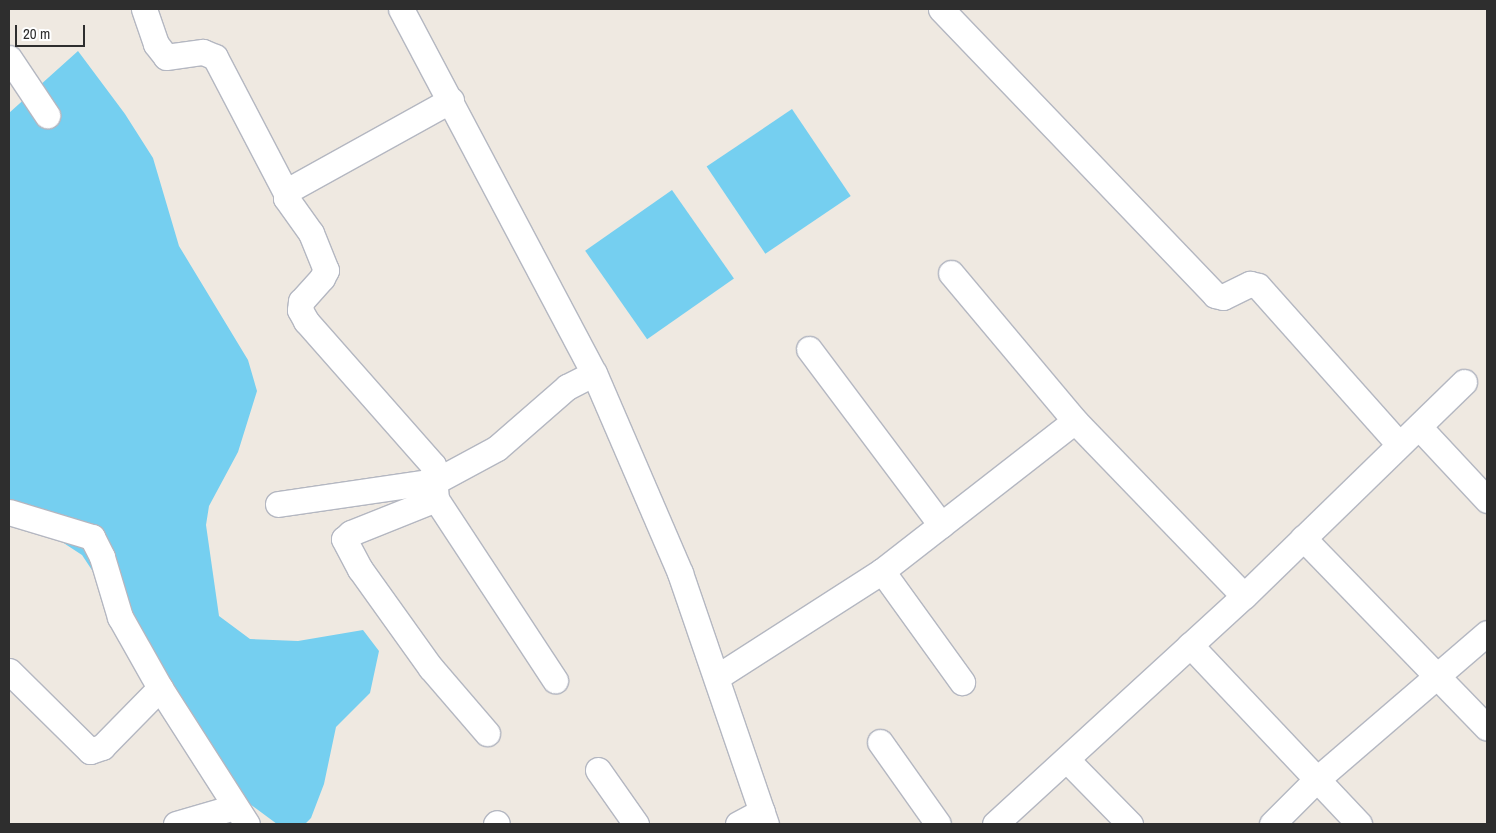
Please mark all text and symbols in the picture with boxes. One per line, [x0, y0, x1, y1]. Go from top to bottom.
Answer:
scale bar [18, 15, 88, 47]
text: 20 m [23, 23, 50, 44]

